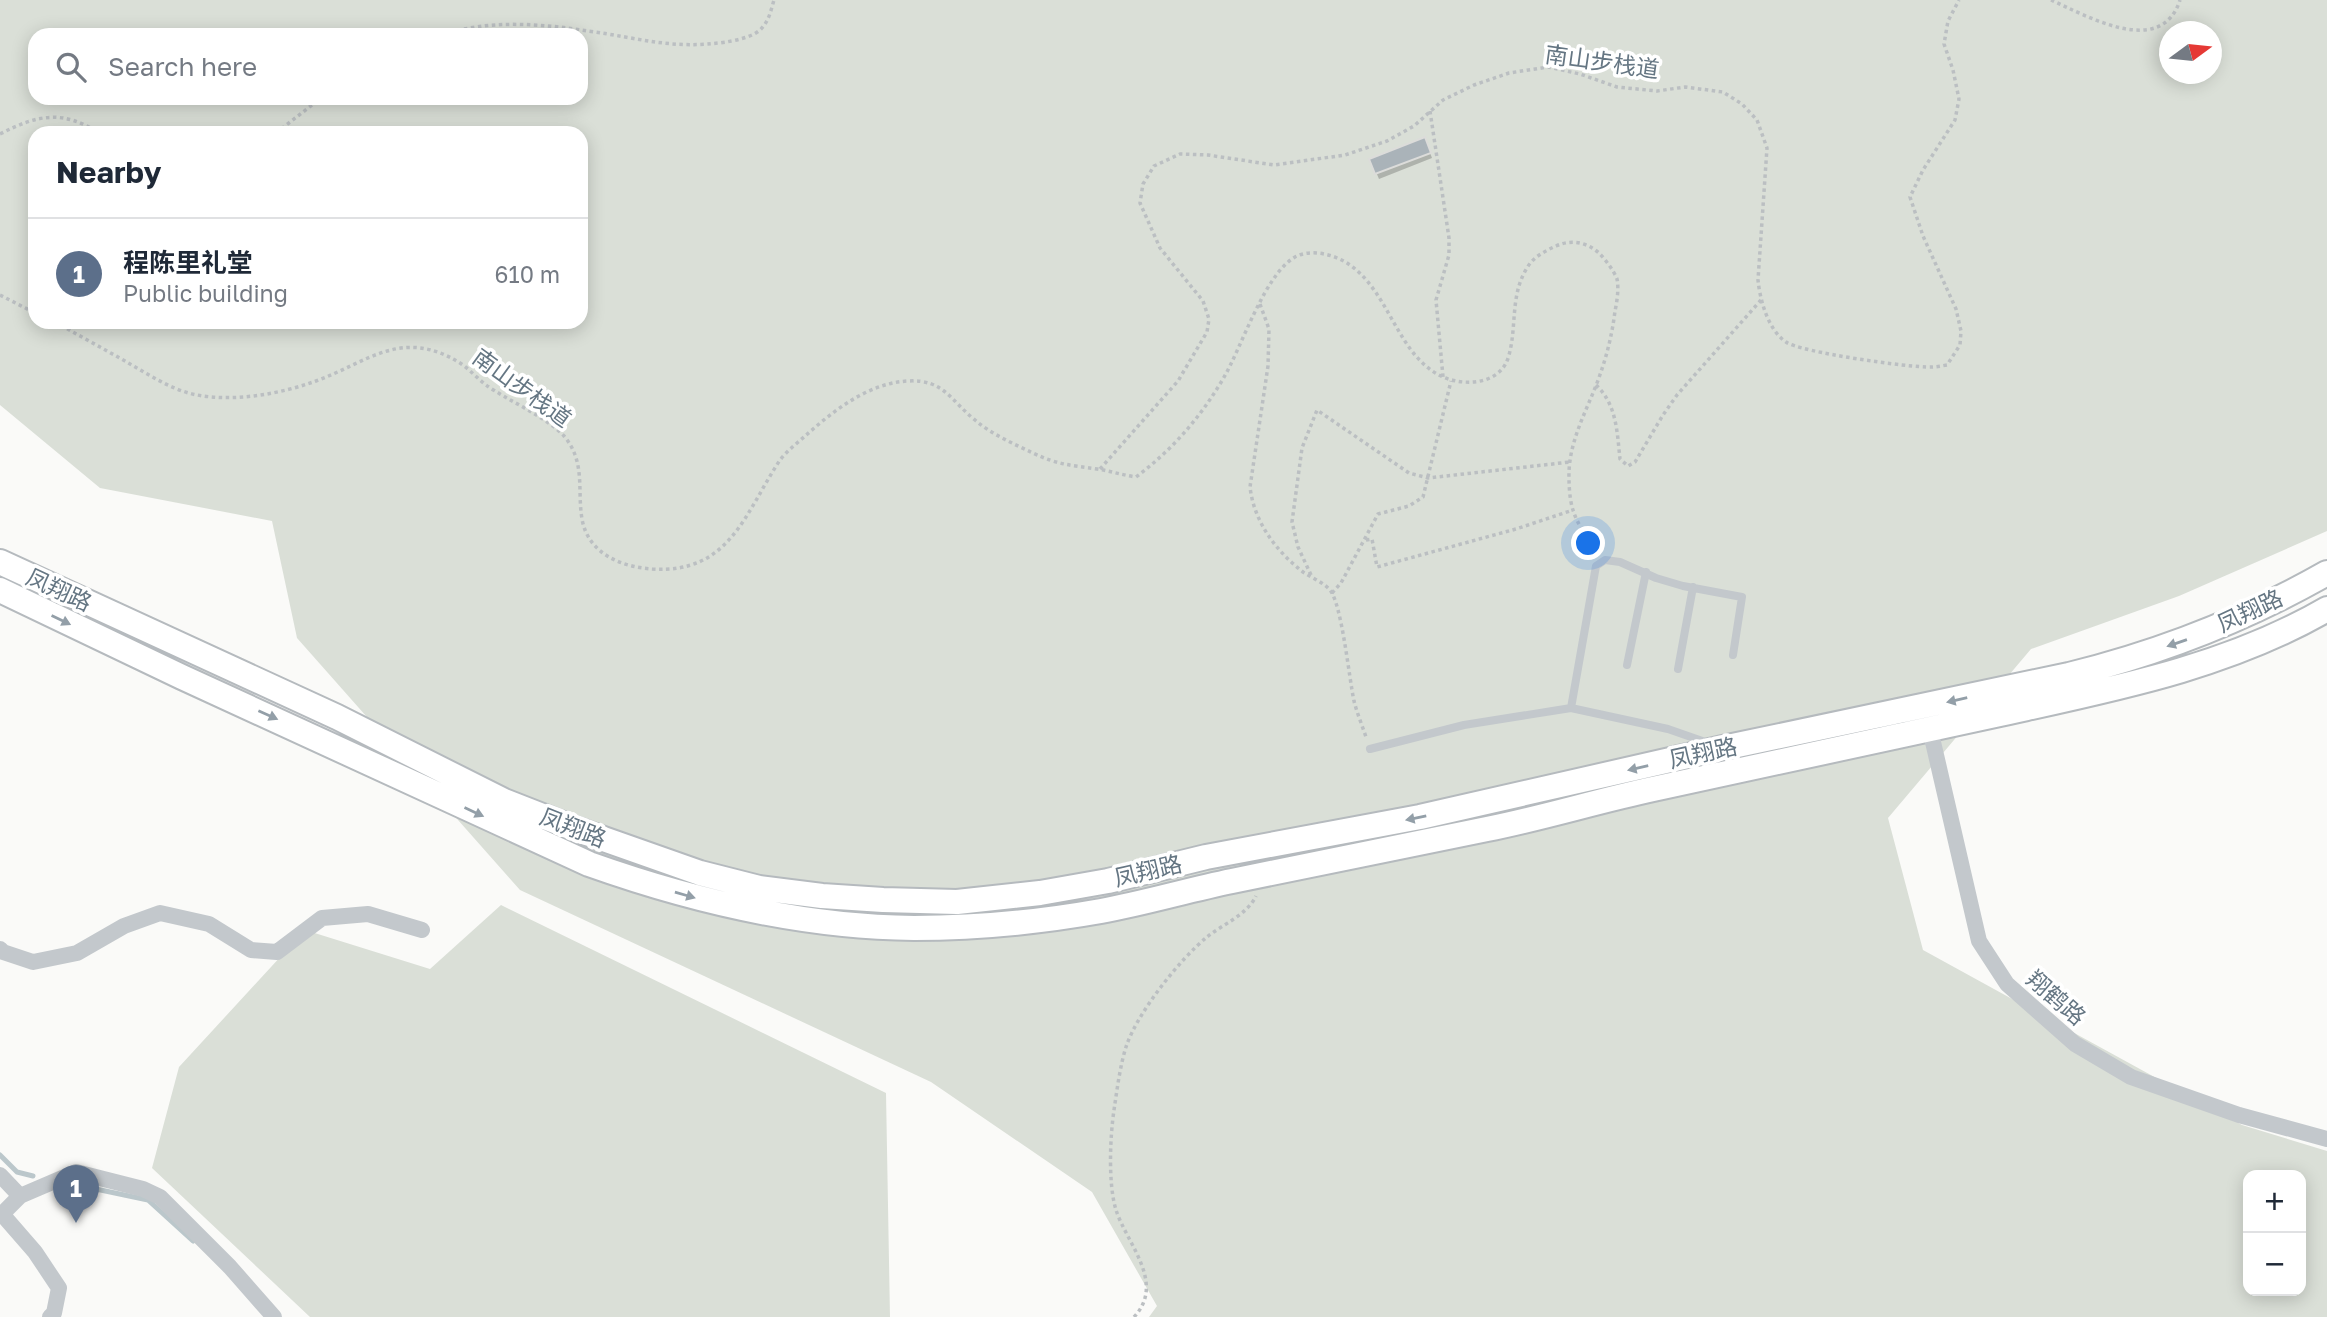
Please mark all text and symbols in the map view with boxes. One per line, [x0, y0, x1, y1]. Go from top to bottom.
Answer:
north arrow [2159, 21, 2222, 84]
search box [28, 28, 588, 105]
street label: 南山步栈道 [1543, 39, 1661, 83]
icon: search [52, 48, 90, 86]
text: Search here [108, 51, 257, 82]
text: Nearby [56, 154, 161, 190]
text: 程陈里礼堂 [123, 247, 253, 278]
text: 1 [73, 260, 85, 288]
text: 610 m [495, 260, 560, 288]
text: Public building [123, 279, 288, 307]
street label: 南山步栈道 [468, 342, 577, 432]
your location [1571, 526, 1605, 560]
street label: 凤翔路 [22, 562, 97, 616]
street label: 凤翔路 [2212, 583, 2287, 637]
one-way arrow [51, 614, 71, 626]
one-way arrow [2166, 638, 2187, 649]
one-way arrow [1946, 695, 1968, 706]
one-way arrow [258, 709, 278, 721]
street label: 凤翔路 [1666, 731, 1739, 773]
one-way arrow [1627, 762, 1649, 773]
street label: 凤翔路 [536, 802, 611, 853]
one-way arrow [464, 806, 484, 818]
one-way arrow [1405, 812, 1427, 823]
street label: 凤翔路 [1111, 849, 1185, 891]
one-way arrow [675, 890, 696, 900]
street label: 翔鹤路 [2021, 964, 2092, 1030]
pin: 1 [53, 1165, 99, 1223]
map controls [2243, 1170, 2306, 1296]
button: + [2243, 1170, 2306, 1233]
button: − [2243, 1233, 2306, 1296]

